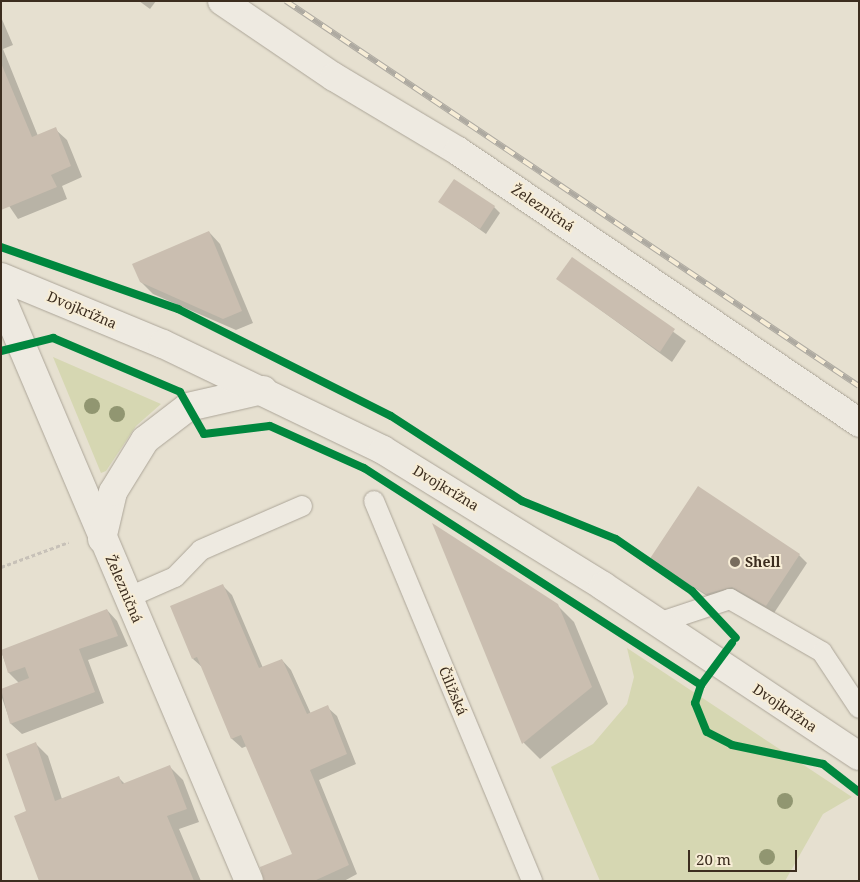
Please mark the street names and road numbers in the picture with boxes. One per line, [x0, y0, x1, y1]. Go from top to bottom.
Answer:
street label: Železničná [508, 181, 578, 235]
street label: Dvojkrížna [45, 288, 119, 332]
street label: Dvojkrížna [410, 462, 482, 514]
street label: Železničná [102, 553, 146, 625]
street label: Čiližská [435, 664, 471, 718]
street label: Dvojkrížna [750, 680, 820, 736]

